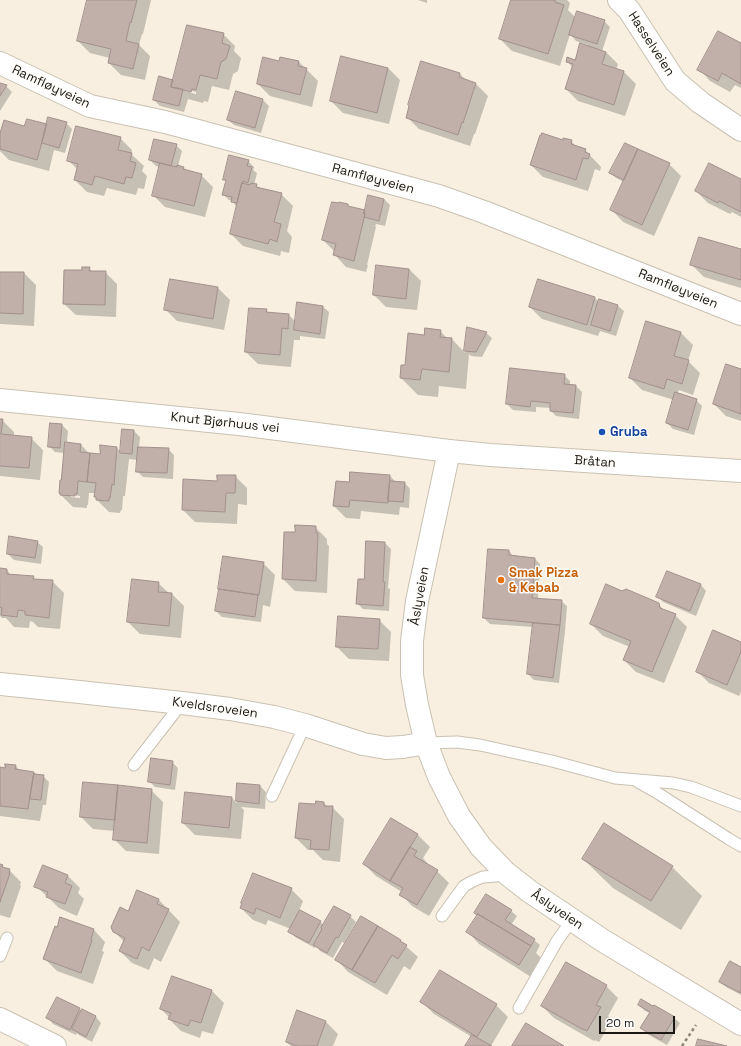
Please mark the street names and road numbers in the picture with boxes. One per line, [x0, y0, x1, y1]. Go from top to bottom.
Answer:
street label: Hasselveien [624, 9, 678, 79]
street label: Ramfløyveien [9, 62, 93, 112]
street label: Ramfløyveien [330, 161, 416, 197]
street label: Ramfløyveien [636, 266, 720, 312]
street label: Knut Bjørhuus vei [170, 410, 280, 436]
street label: Bråtan [574, 453, 616, 471]
street label: Åslyveien [407, 565, 433, 627]
street label: Kveldsroveien [171, 694, 259, 722]
street label: Åslyveien [528, 887, 586, 933]

